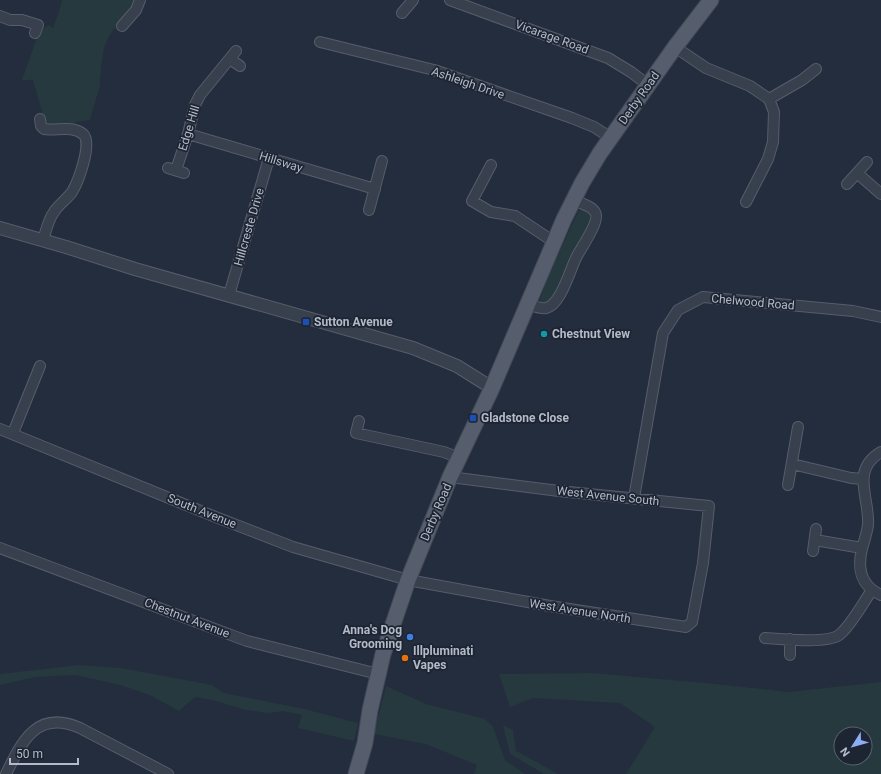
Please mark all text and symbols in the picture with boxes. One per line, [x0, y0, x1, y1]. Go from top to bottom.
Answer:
street label: Vicarage Road [513, 17, 591, 57]
street label: Ashleigh Drive [430, 64, 506, 102]
street label: Derby Road [616, 69, 662, 127]
street label: Edge Hill [175, 104, 203, 152]
street label: Hillsway [258, 149, 305, 175]
street label: Hillcreste Drive [231, 186, 267, 268]
street label: Chelwood Road [711, 291, 795, 313]
place label: Sutton Avenue [314, 315, 393, 329]
marker: Sutton Avenue [301, 317, 311, 327]
place label: Chestnut View [552, 327, 630, 341]
marker: Chestnut View [539, 329, 549, 339]
place label: Gladstone Close [481, 411, 570, 425]
marker: Gladstone Close [468, 413, 478, 423]
street label: Derby Road [418, 481, 454, 543]
street label: West Avenue South [556, 484, 660, 508]
street label: South Avenue [165, 491, 239, 531]
street label: Chestnut Avenue [142, 595, 232, 641]
street label: West Avenue North [528, 596, 632, 626]
place label: Anna's Dog Grooming [342, 623, 402, 651]
marker: Anna's Dog Grooming [405, 632, 415, 642]
place label: Illpluminati Vapes [413, 644, 473, 672]
marker: Illpluminati Vapes [400, 653, 410, 663]
north arrow [833, 726, 873, 766]
scale bar [10, 740, 78, 766]
text: N [838, 745, 853, 759]
text: 50 m [16, 747, 43, 761]

